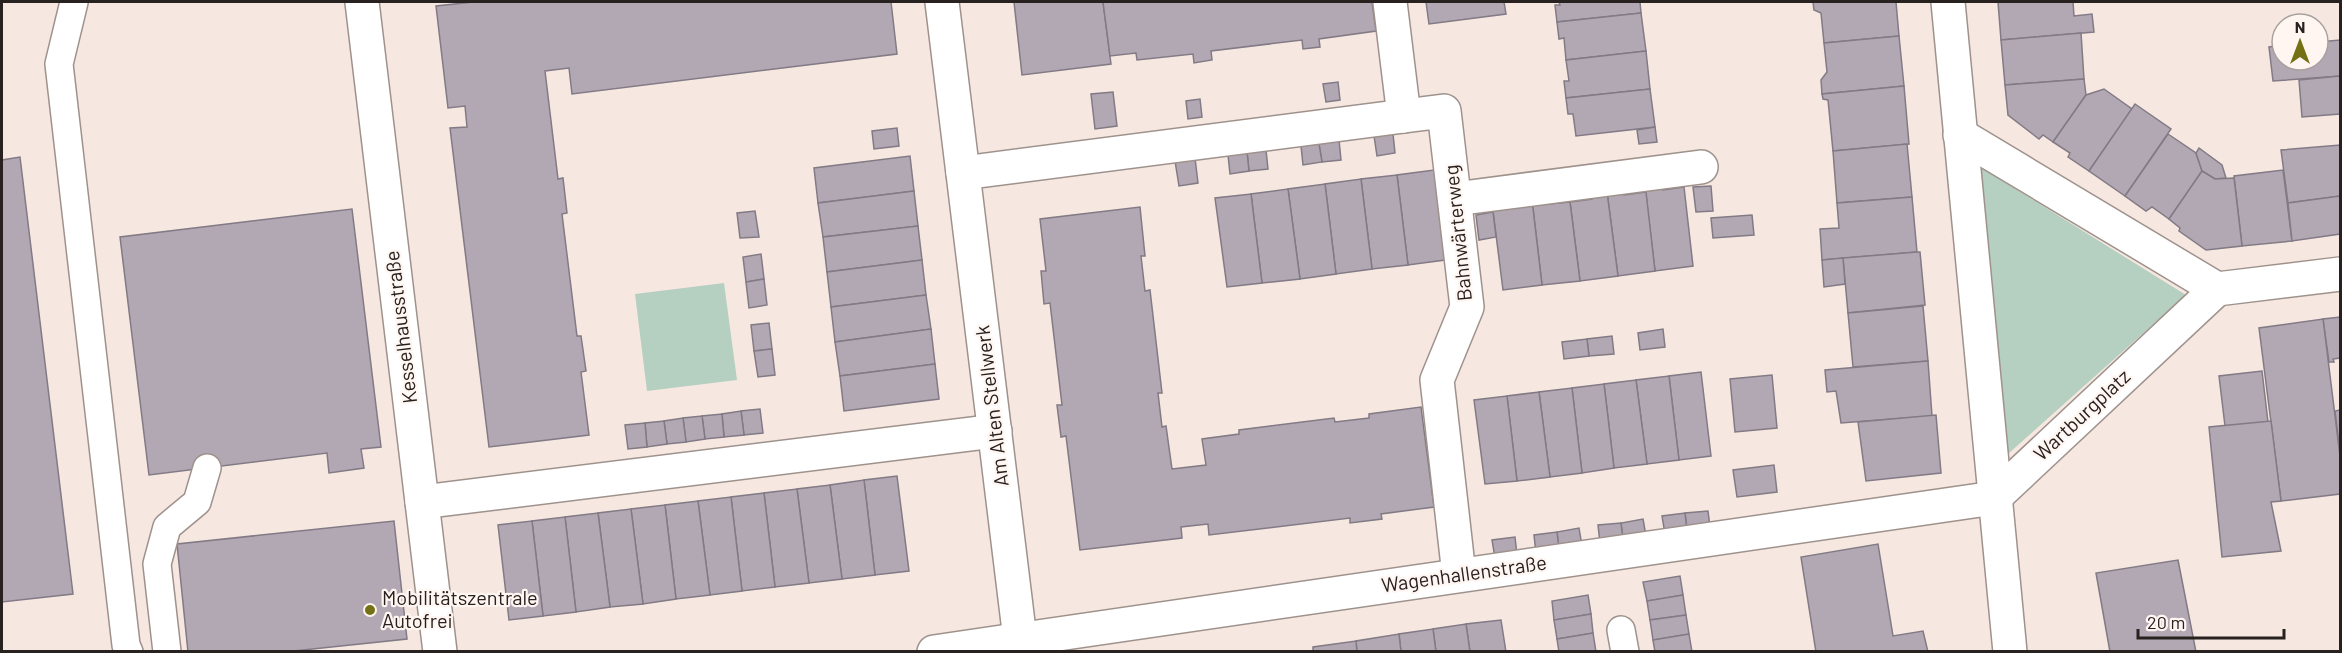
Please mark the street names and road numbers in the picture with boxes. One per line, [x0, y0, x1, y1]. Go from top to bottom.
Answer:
street label: Bahnwärterweg [1438, 164, 1476, 302]
street label: Kesselhausstraße [379, 249, 421, 405]
street label: Am Alten Stellwerk [969, 324, 1013, 488]
street label: Wartburgplatz [2028, 363, 2135, 465]
street label: Wagenhallenstraße [1380, 550, 1548, 596]

